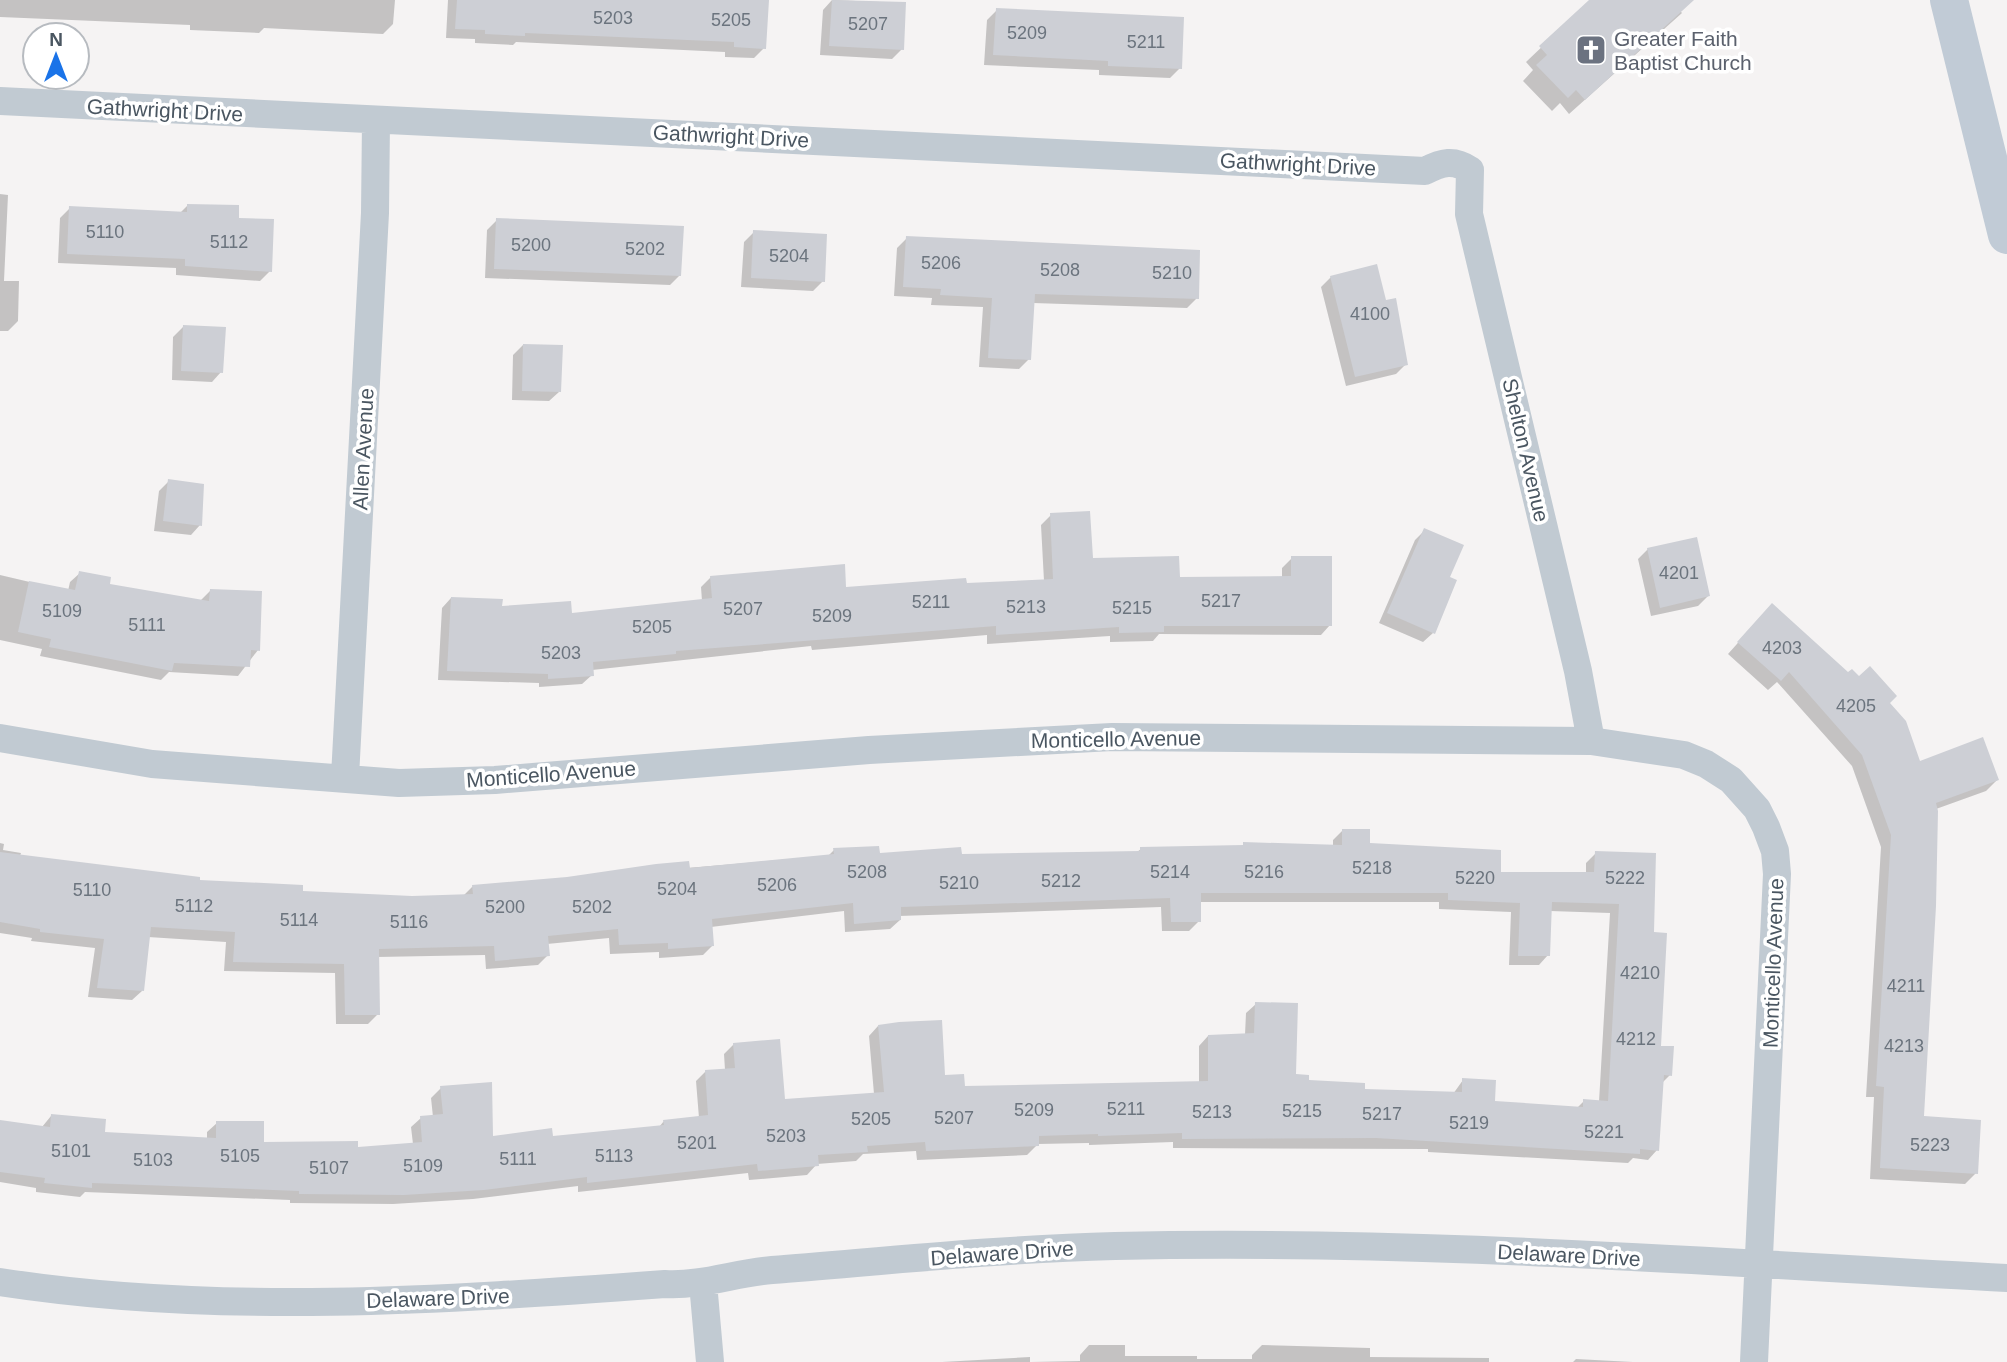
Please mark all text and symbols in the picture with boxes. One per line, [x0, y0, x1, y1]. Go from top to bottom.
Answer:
house number: 5203 [593, 8, 633, 28]
house number: 5205 [711, 10, 751, 30]
house number: 5207 [848, 14, 888, 34]
north arrow [21, 21, 91, 91]
house number: 5209 [1007, 23, 1047, 43]
place label: Greater Faith Baptist Church [1614, 27, 1752, 74]
text: N [49, 29, 63, 50]
house number: 5211 [1127, 32, 1165, 52]
church icon: Greater Faith Baptist Church [1574, 33, 1608, 67]
street label: Gathwright Drive [86, 94, 244, 126]
street label: Gathwright Drive [652, 120, 810, 152]
street label: Gathwright Drive [1219, 148, 1377, 180]
house number: 5110 [86, 222, 124, 242]
house number: 5112 [210, 232, 248, 252]
house number: 5200 [511, 235, 551, 255]
house number: 5202 [625, 239, 665, 259]
house number: 5204 [769, 246, 809, 266]
house number: 5206 [921, 253, 961, 273]
house number: 5208 [1040, 260, 1080, 280]
house number: 5210 [1152, 263, 1192, 283]
house number: 4100 [1350, 304, 1390, 324]
street label: Shelton Avenue [1498, 376, 1554, 524]
street label: Allen Avenue [348, 387, 378, 511]
house number: 4201 [1659, 563, 1699, 583]
house number: 5217 [1201, 591, 1241, 611]
house number: 5211 [912, 592, 950, 612]
house number: 5213 [1006, 597, 1046, 617]
house number: 5215 [1112, 598, 1152, 618]
house number: 5207 [723, 599, 763, 619]
house number: 5109 [42, 601, 82, 621]
house number: 5209 [812, 606, 852, 626]
house number: 5111 [128, 615, 166, 635]
house number: 5205 [632, 617, 672, 637]
house number: 4203 [1762, 638, 1802, 658]
house number: 5203 [541, 643, 581, 663]
house number: 4205 [1836, 696, 1876, 716]
street label: Monticello Avenue [1031, 726, 1201, 752]
street label: Monticello Avenue [465, 757, 637, 791]
house number: 5218 [1352, 858, 1392, 878]
house number: 5208 [847, 862, 887, 882]
house number: 5214 [1150, 862, 1190, 882]
house number: 5216 [1244, 862, 1284, 882]
house number: 5220 [1455, 868, 1495, 888]
house number: 5222 [1605, 868, 1645, 888]
house number: 5212 [1041, 871, 1081, 891]
house number: 5210 [939, 873, 979, 893]
house number: 5206 [757, 875, 797, 895]
street label: Monticello Avenue [1759, 878, 1787, 1048]
house number: 5204 [657, 879, 697, 899]
house number: 5110 [73, 880, 111, 900]
house number: 5112 [175, 896, 213, 916]
house number: 5200 [485, 897, 525, 917]
house number: 5202 [572, 897, 612, 917]
house number: 5114 [280, 910, 318, 930]
house number: 5116 [390, 912, 428, 932]
house number: 4210 [1620, 963, 1660, 983]
house number: 4211 [1887, 976, 1925, 996]
house number: 4212 [1616, 1029, 1656, 1049]
house number: 4213 [1884, 1036, 1924, 1056]
house number: 5211 [1107, 1099, 1145, 1119]
house number: 5209 [1014, 1100, 1054, 1120]
house number: 5215 [1282, 1101, 1322, 1121]
house number: 5213 [1192, 1102, 1232, 1122]
house number: 5217 [1362, 1104, 1402, 1124]
house number: 5207 [934, 1108, 974, 1128]
house number: 5205 [851, 1109, 891, 1129]
house number: 5219 [1449, 1113, 1489, 1133]
house number: 5221 [1584, 1122, 1624, 1142]
house number: 5203 [766, 1126, 806, 1146]
house number: 5201 [677, 1133, 717, 1153]
house number: 5223 [1910, 1135, 1950, 1155]
house number: 5101 [51, 1141, 91, 1161]
house number: 5105 [220, 1146, 260, 1166]
house number: 5113 [595, 1146, 633, 1166]
house number: 5111 [499, 1149, 537, 1169]
house number: 5103 [133, 1150, 173, 1170]
house number: 5109 [403, 1156, 443, 1176]
house number: 5107 [309, 1158, 349, 1178]
street label: Delaware Drive [930, 1237, 1074, 1269]
street label: Delaware Drive [1497, 1240, 1641, 1270]
street label: Delaware Drive [366, 1284, 510, 1312]

